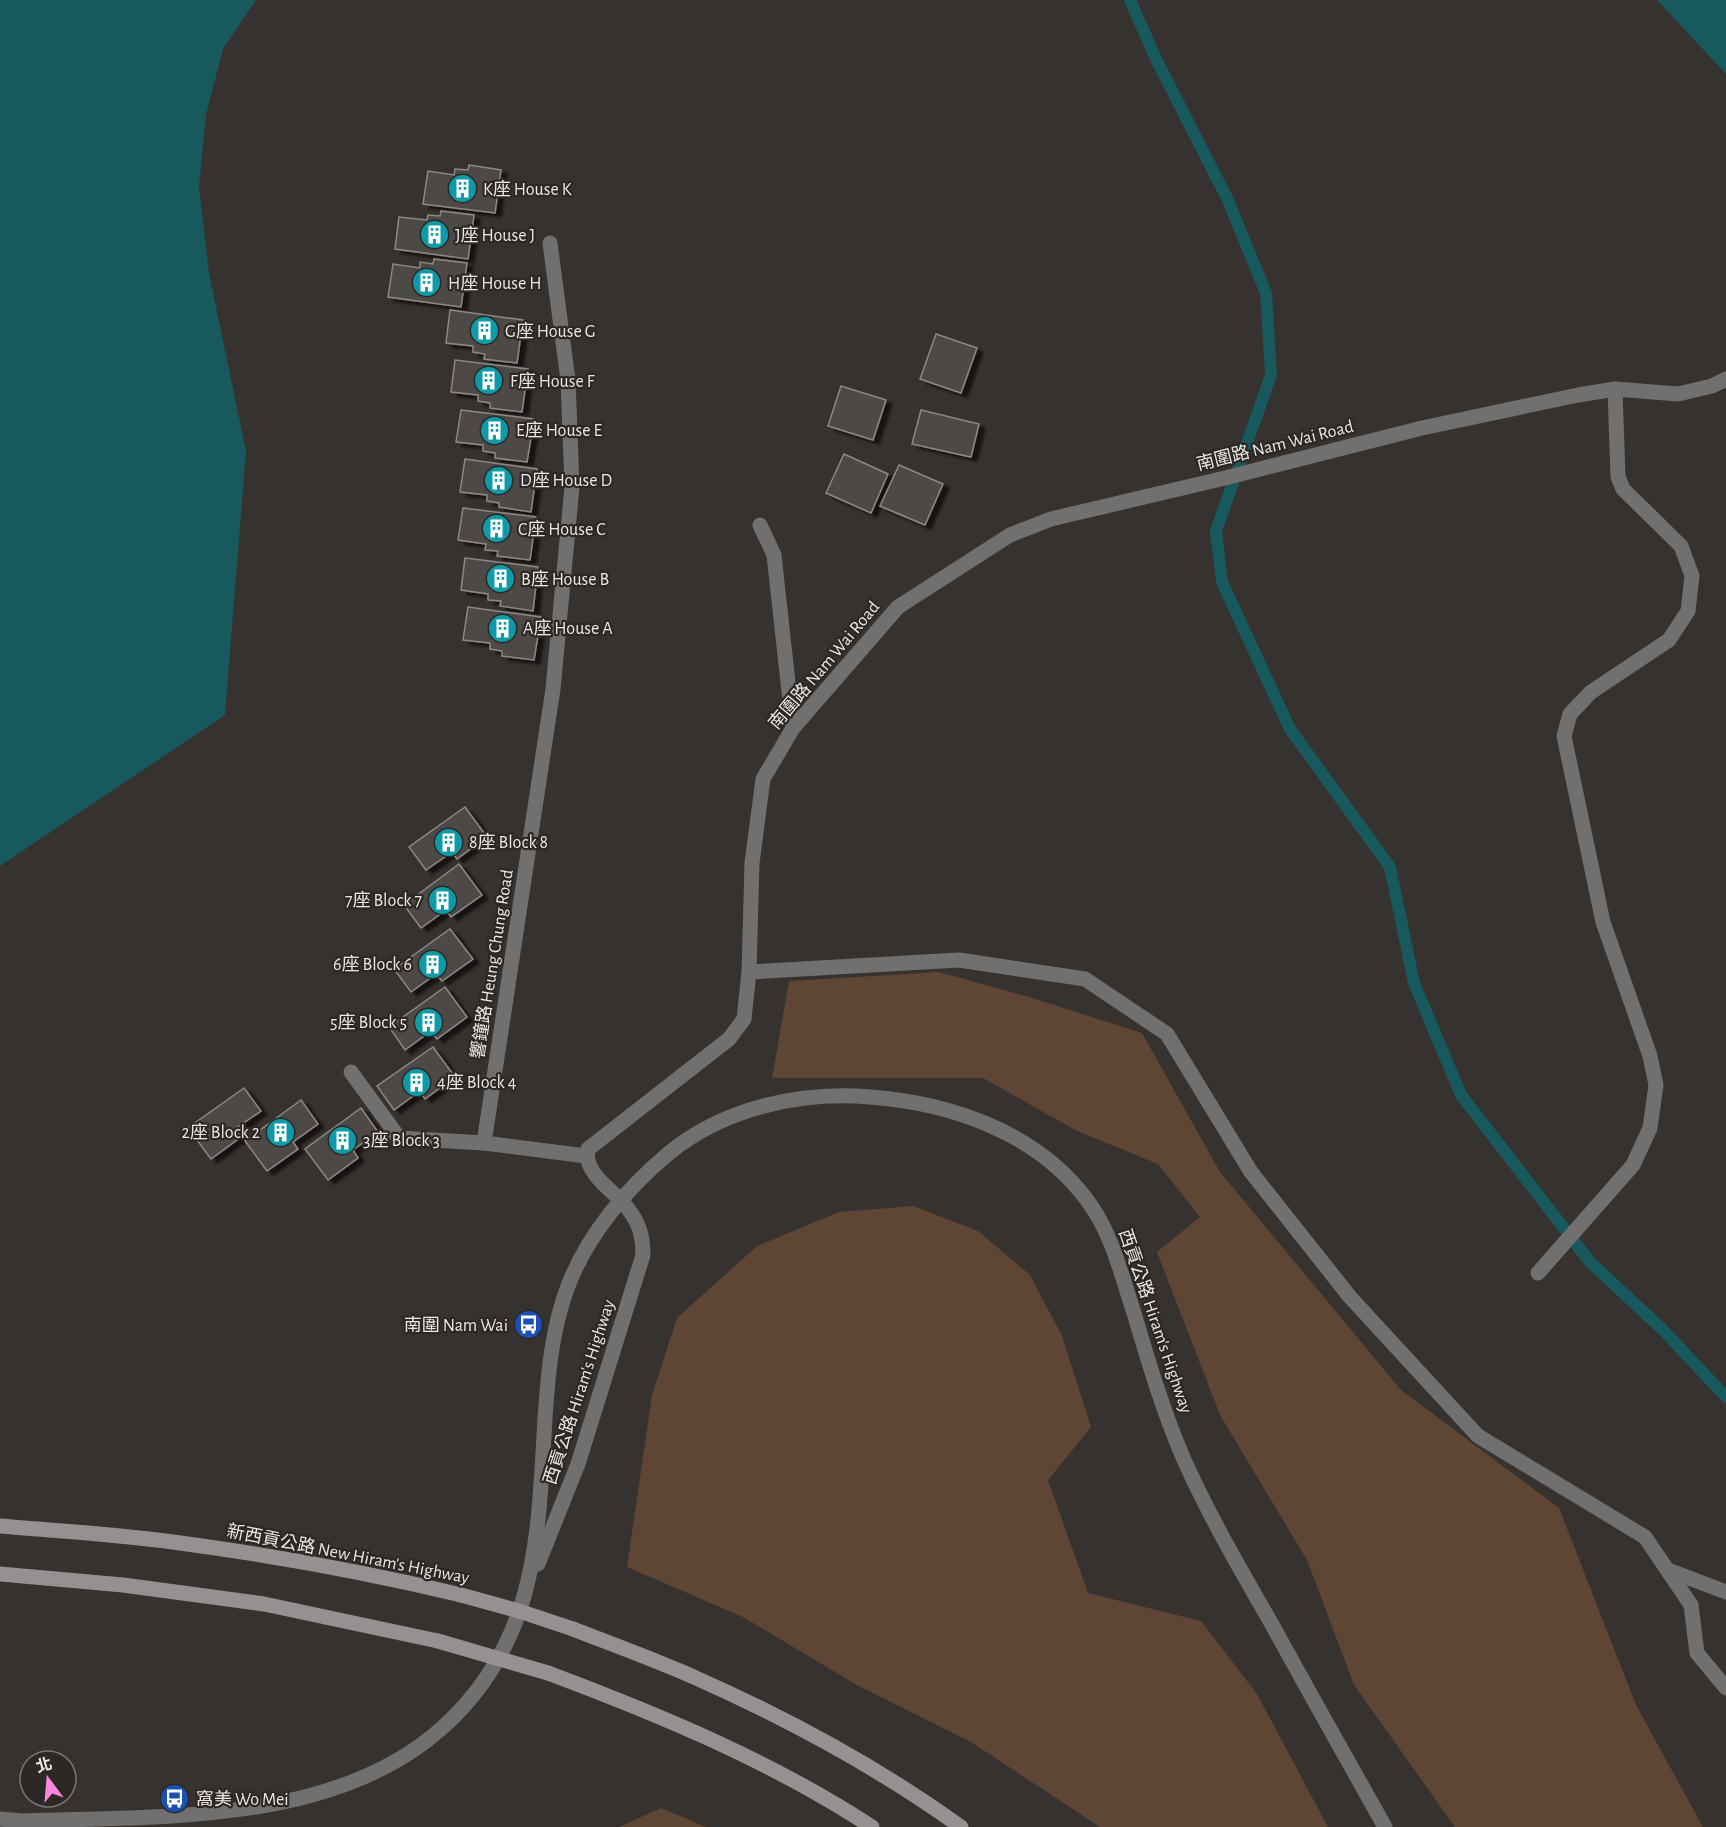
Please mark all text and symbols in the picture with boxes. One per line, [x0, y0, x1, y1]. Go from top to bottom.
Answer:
building icon: K座 House K [446, 173, 478, 205]
place label: K座 House K [483, 179, 572, 199]
building icon: J座 House J [418, 219, 450, 251]
place label: J座 House J [455, 225, 535, 245]
building icon: H座 House H [411, 267, 443, 299]
place label: H座 House H [448, 273, 542, 293]
building icon: G座 House G [468, 315, 500, 347]
place label: G座 House G [505, 321, 595, 341]
building icon: F座 House F [473, 365, 505, 397]
place label: F座 House F [510, 371, 595, 391]
building icon: E座 House E [479, 414, 511, 446]
street label: 南圍路 Nam Wai Road [1194, 416, 1356, 474]
place label: E座 House E [516, 420, 603, 440]
building icon: D座 House D [483, 464, 515, 496]
place label: D座 House D [520, 470, 612, 490]
building icon: C座 House C [481, 513, 513, 545]
place label: C座 House C [518, 519, 606, 539]
building icon: B座 House B [484, 563, 516, 595]
place label: B座 House B [521, 569, 609, 589]
street label: 南圍路 Nam Wai Road [765, 597, 883, 733]
building icon: A座 House A [486, 612, 518, 644]
place label: A座 House A [523, 618, 613, 638]
building icon: 8座 Block 8 [432, 826, 464, 858]
place label: 8座 Block 8 [469, 832, 548, 852]
street label: 響鐘路 Heung Chung Road [467, 868, 517, 1060]
building icon: 7座 Block 7 [427, 884, 459, 916]
place label: 7座 Block 7 [345, 890, 422, 910]
building icon: 6座 Block 6 [417, 948, 449, 980]
place label: 6座 Block 6 [333, 954, 412, 974]
building icon: 5座 Block 5 [412, 1006, 444, 1038]
place label: 5座 Block 5 [330, 1012, 407, 1032]
building icon: 4座 Block 4 [400, 1066, 432, 1098]
place label: 4座 Block 4 [437, 1072, 517, 1092]
building icon: 2座 Block 2 [265, 1116, 297, 1148]
place label: 2座 Block 2 [182, 1122, 260, 1142]
building icon: 3座 Block 3 [326, 1124, 358, 1156]
place label: 3座 Block 3 [363, 1130, 440, 1150]
street label: 西貢公路 Hiram's Highway [1115, 1226, 1197, 1416]
street label: 西貢公路 Hiram's Highway [540, 1297, 618, 1487]
bus stop icon: 南圍 Nam Wai [513, 1309, 545, 1341]
place label: 南圍 Nam Wai [404, 1315, 508, 1335]
street label: 新西貢公路 New Hiram's Highway [225, 1521, 471, 1587]
north arrow [18, 1749, 78, 1809]
text: 北 [34, 1755, 54, 1775]
bus stop icon: 窩美 Wo Mei [159, 1783, 191, 1815]
place label: 窩美 Wo Mei [196, 1789, 289, 1809]

